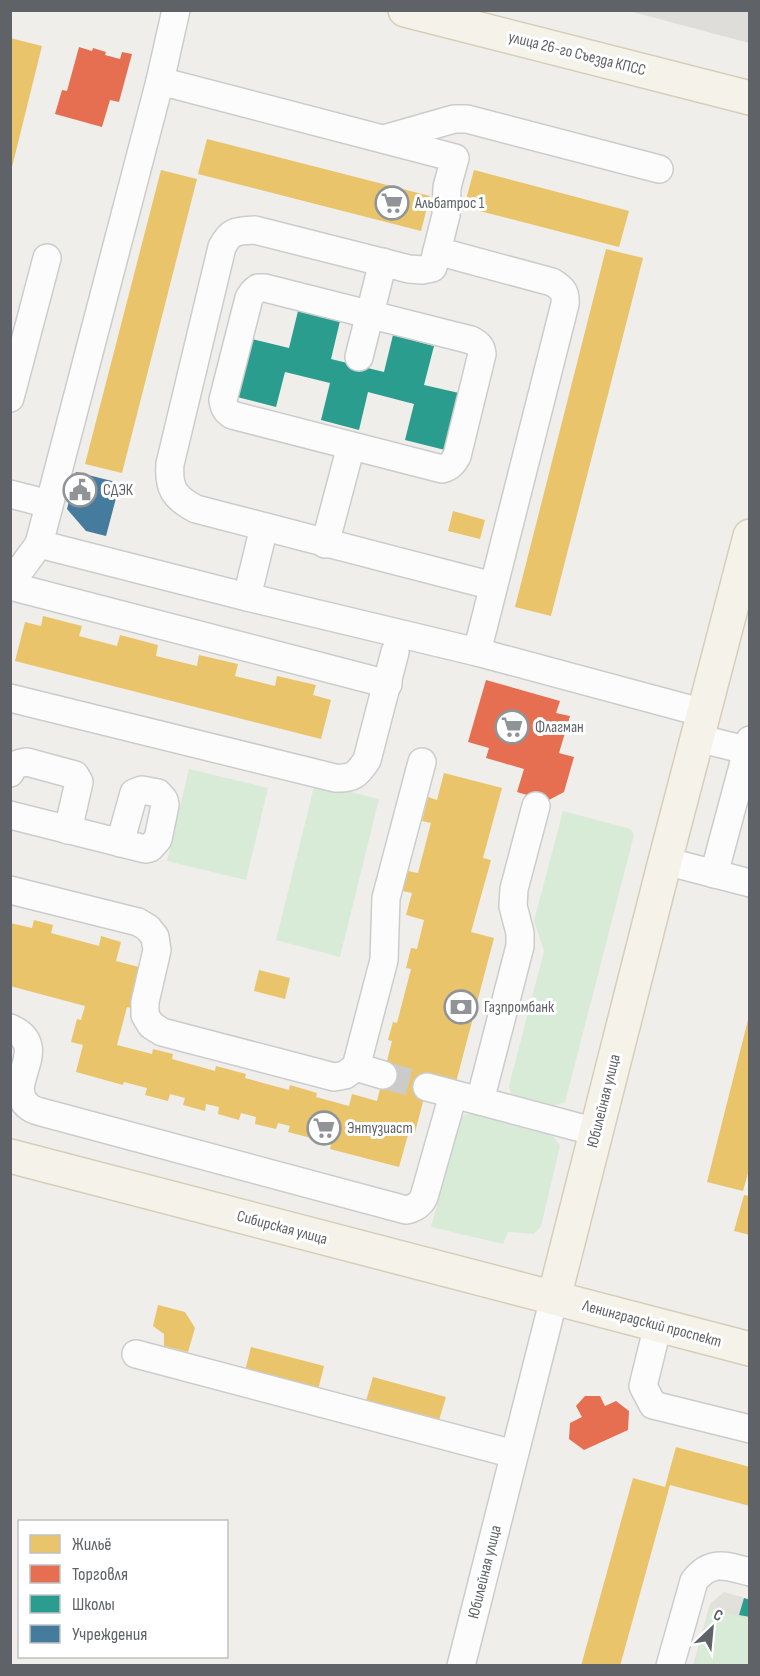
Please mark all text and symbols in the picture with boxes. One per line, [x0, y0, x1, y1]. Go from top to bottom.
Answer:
street label: улица 26-го Съезда КПСС [506, 28, 648, 80]
supermarket icon: Альбатрос 1 [374, 185, 410, 221]
place label: Альбатрос 1 [414, 194, 485, 213]
public building icon: СДЭК [62, 472, 98, 508]
place label: СДЭК [103, 481, 134, 500]
supermarket icon: Флагман [494, 709, 530, 745]
place label: Флагман [535, 718, 584, 737]
bank icon: Газпромбанк [443, 989, 479, 1025]
place label: Газпромбанк [484, 998, 555, 1017]
street label: Юбилейная улица [583, 1052, 625, 1150]
supermarket icon: Энтузиаст [306, 1110, 342, 1146]
place label: Энтузиаст [347, 1119, 413, 1138]
street label: Сибирская улица [235, 1207, 329, 1249]
street label: Ленинградский проспект [579, 1296, 724, 1352]
legend [18, 1520, 228, 1658]
street label: Юбилейная улица [464, 1523, 506, 1621]
text: Жильё [72, 1534, 112, 1555]
text: Торговля [72, 1564, 128, 1585]
text: Школы [72, 1594, 115, 1615]
north arrow [682, 1598, 742, 1658]
text: С [710, 1606, 726, 1626]
text: Учреждения [72, 1624, 147, 1645]

